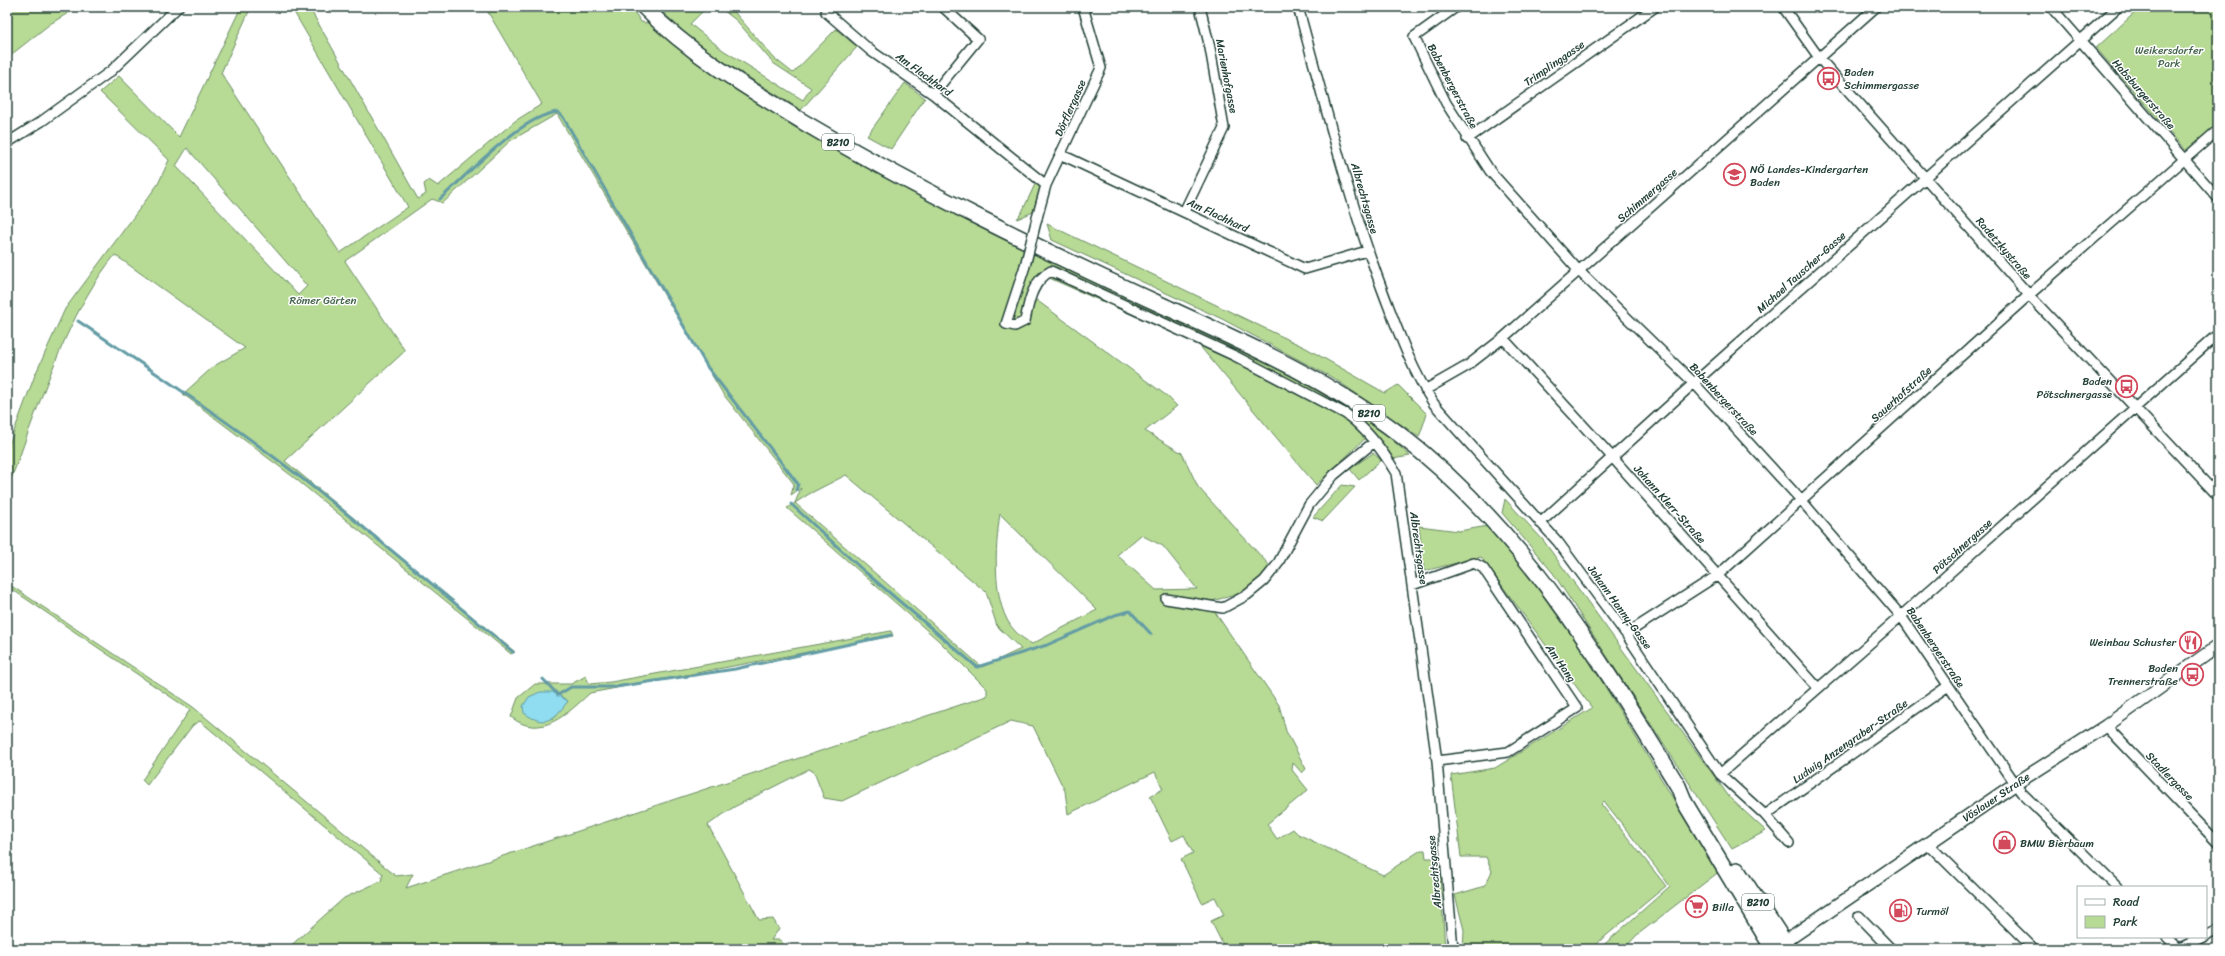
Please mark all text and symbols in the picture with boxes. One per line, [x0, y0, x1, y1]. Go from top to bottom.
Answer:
street label: Trimplinggasse [1520, 35, 1589, 92]
street label: Marienhofgasse [1210, 37, 1243, 116]
street label: Babenbergerstraße [1422, 40, 1483, 133]
park label: Weikersdorfer Park [2135, 41, 2205, 73]
street label: Am Flachhard [891, 47, 957, 102]
street label: Habsburgerstraße [2107, 54, 2180, 134]
place label: Baden Schimmergasse [1844, 63, 1919, 95]
bus stop icon: Baden Schimmergasse [1816, 65, 1842, 91]
street label: Dörflergasse [1049, 76, 1092, 140]
road number: B210 [822, 134, 854, 150]
street label: Albrechtsgasse [1345, 159, 1384, 237]
place label: NÖ Landes-Kindergarten Baden [1750, 160, 1868, 192]
school or university icon: NÖ Landes-Kindergarten Baden [1722, 162, 1748, 188]
street label: Schimmergasse [1613, 163, 1682, 227]
street label: Am Flachhard [1183, 192, 1253, 239]
street label: Radetzkystraße [1971, 213, 2037, 284]
street label: Michael Tauscher-Gasse [1752, 226, 1851, 318]
park label: Römer Gärten [289, 291, 357, 310]
street label: Babenbergerstraße [1685, 358, 1763, 441]
street label: Sauerhofstraße [1866, 361, 1937, 427]
place label: Baden Pötschnergasse [2037, 372, 2113, 404]
bus stop icon: Baden Pötschnergasse [2114, 374, 2140, 400]
road number: B210 [1353, 405, 1385, 421]
street label: Johann Klerr-Straße [1628, 460, 1711, 548]
street label: Albrechtsgasse [1404, 510, 1433, 586]
street label: Pötschnergasse [1928, 514, 1997, 579]
street label: Johann Hanny-Gasse [1582, 560, 1657, 654]
street label: Babenbergerstraße [1901, 603, 1970, 692]
restaurant icon: Weinbau Schuster [2178, 629, 2204, 655]
place label: Weinbau Schuster [2089, 633, 2177, 652]
street label: Am Hang [1540, 639, 1581, 687]
place label: Baden Trennerstraße [2108, 659, 2178, 691]
bus stop icon: Baden Trennerstraße [2180, 661, 2206, 687]
street label: Ludwig Anzengruber-Straße [1788, 694, 1912, 789]
street label: Stadlergasse [2141, 747, 2198, 806]
street label: Vöslauer Straße [1958, 767, 2034, 827]
shop icon: BMW Bierbaum [1992, 830, 2018, 856]
street label: Albrechtsgasse [1422, 834, 1447, 910]
place label: BMW Bierbaum [2020, 834, 2094, 853]
legend [2077, 886, 2207, 938]
text: Road [2113, 891, 2140, 913]
supermarket icon: Billa [1683, 894, 1709, 920]
road number: B210 [1742, 894, 1774, 910]
place label: Billa [1712, 898, 1734, 917]
fuel station icon: Turmöl [1887, 898, 1913, 924]
place label: Turmöl [1916, 902, 1950, 921]
text: Park [2113, 911, 2138, 933]

